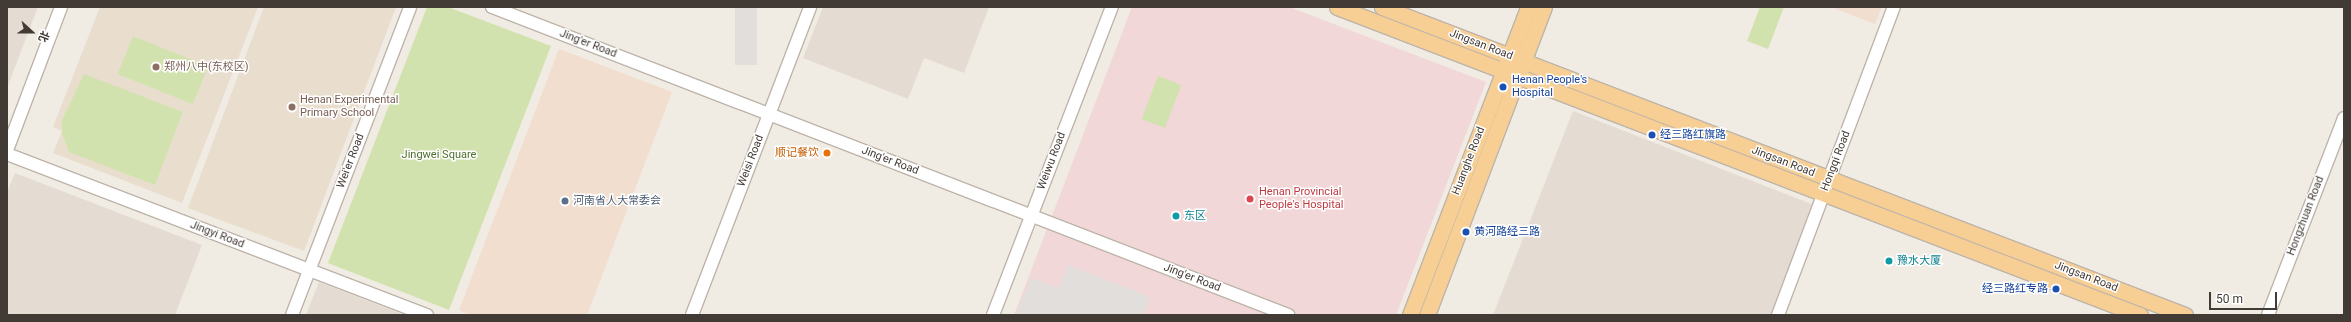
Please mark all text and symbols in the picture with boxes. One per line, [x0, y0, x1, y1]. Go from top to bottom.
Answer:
north arrow [12, 12, 52, 52]
street label: Jing'er Road [558, 27, 618, 61]
street label: Jingsan Road [1448, 27, 1514, 63]
text: 北 [36, 29, 52, 44]
place label: 郑州八中(东校区) [164, 60, 249, 74]
marker: 郑州八中(东校区) [151, 62, 161, 72]
place label: Henan People's Hospital [1512, 74, 1587, 100]
marker: Henan People's Hospital [1497, 81, 1509, 93]
place label: Henan Experimental Primary School [300, 94, 398, 120]
marker: Henan Experimental Primary School [287, 102, 297, 112]
street label: Huanghe Road [1450, 125, 1488, 197]
place label: 经三路红旗路 [1660, 128, 1726, 142]
street label: Hongqi Road [1819, 129, 1853, 193]
street label: Weiwu Road [1035, 130, 1069, 192]
marker: 经三路红旗路 [1647, 130, 1657, 140]
street label: Wei'er Road [335, 132, 367, 190]
street label: Weisi Road [735, 133, 767, 189]
street label: Jing'er Road [860, 144, 920, 178]
street label: Jingsan Road [1750, 144, 1816, 180]
place label: 顺记餐饮 [775, 146, 819, 160]
park label: Jingwei Square [402, 148, 476, 162]
marker: 顺记餐饮 [822, 148, 832, 158]
street label: Hongzhuan Road [2285, 174, 2327, 258]
place label: Henan Provincial People's Hospital [1259, 186, 1343, 212]
marker: Henan Provincial People's Hospital [1244, 193, 1256, 205]
place label: 河南省人大常委会 [573, 194, 661, 208]
marker: 河南省人大常委会 [560, 196, 570, 206]
place label: 东区 [1184, 209, 1206, 223]
marker: 东区 [1171, 211, 1181, 221]
street label: Jingyi Road [188, 219, 246, 251]
place label: 黄河路经三路 [1474, 225, 1540, 239]
marker: 黄河路经三路 [1461, 227, 1471, 237]
place label: 豫水大厦 [1897, 254, 1941, 268]
marker: 豫水大厦 [1884, 256, 1894, 266]
street label: Jingsan Road [2053, 259, 2119, 295]
street label: Jing'er Road [1162, 261, 1222, 295]
place label: 经三路红专路 [1982, 282, 2048, 296]
marker: 经三路红专路 [2051, 284, 2061, 294]
scale bar [2211, 284, 2279, 310]
text: 50 m [2216, 292, 2243, 306]

